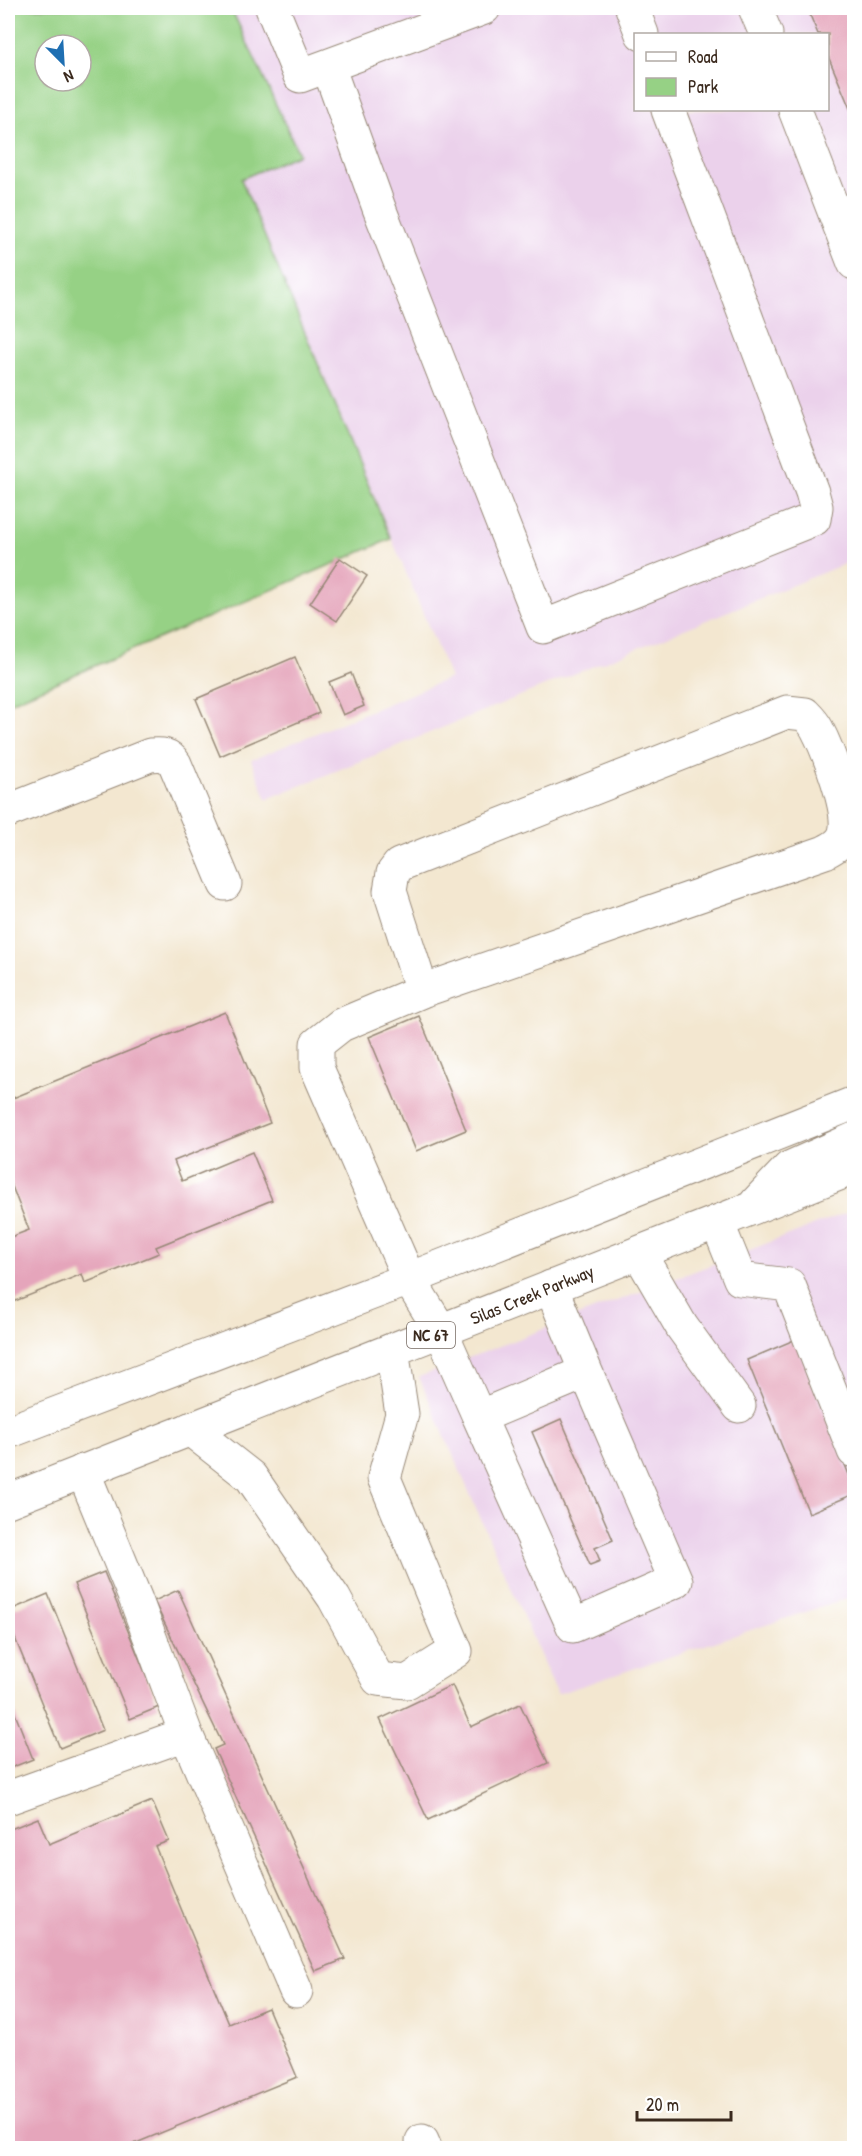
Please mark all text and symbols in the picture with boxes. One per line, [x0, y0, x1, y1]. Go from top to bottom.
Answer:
north arrow [33, 33, 93, 93]
legend [634, 33, 829, 111]
text: Road [688, 44, 718, 69]
text: N [60, 65, 77, 89]
text: Park [688, 74, 719, 99]
street label: Silas Creek Parkway [466, 1258, 598, 1331]
road number: NC 67 [407, 1322, 455, 1348]
scale bar [637, 2084, 732, 2122]
text: 20 m [646, 2092, 679, 2117]

